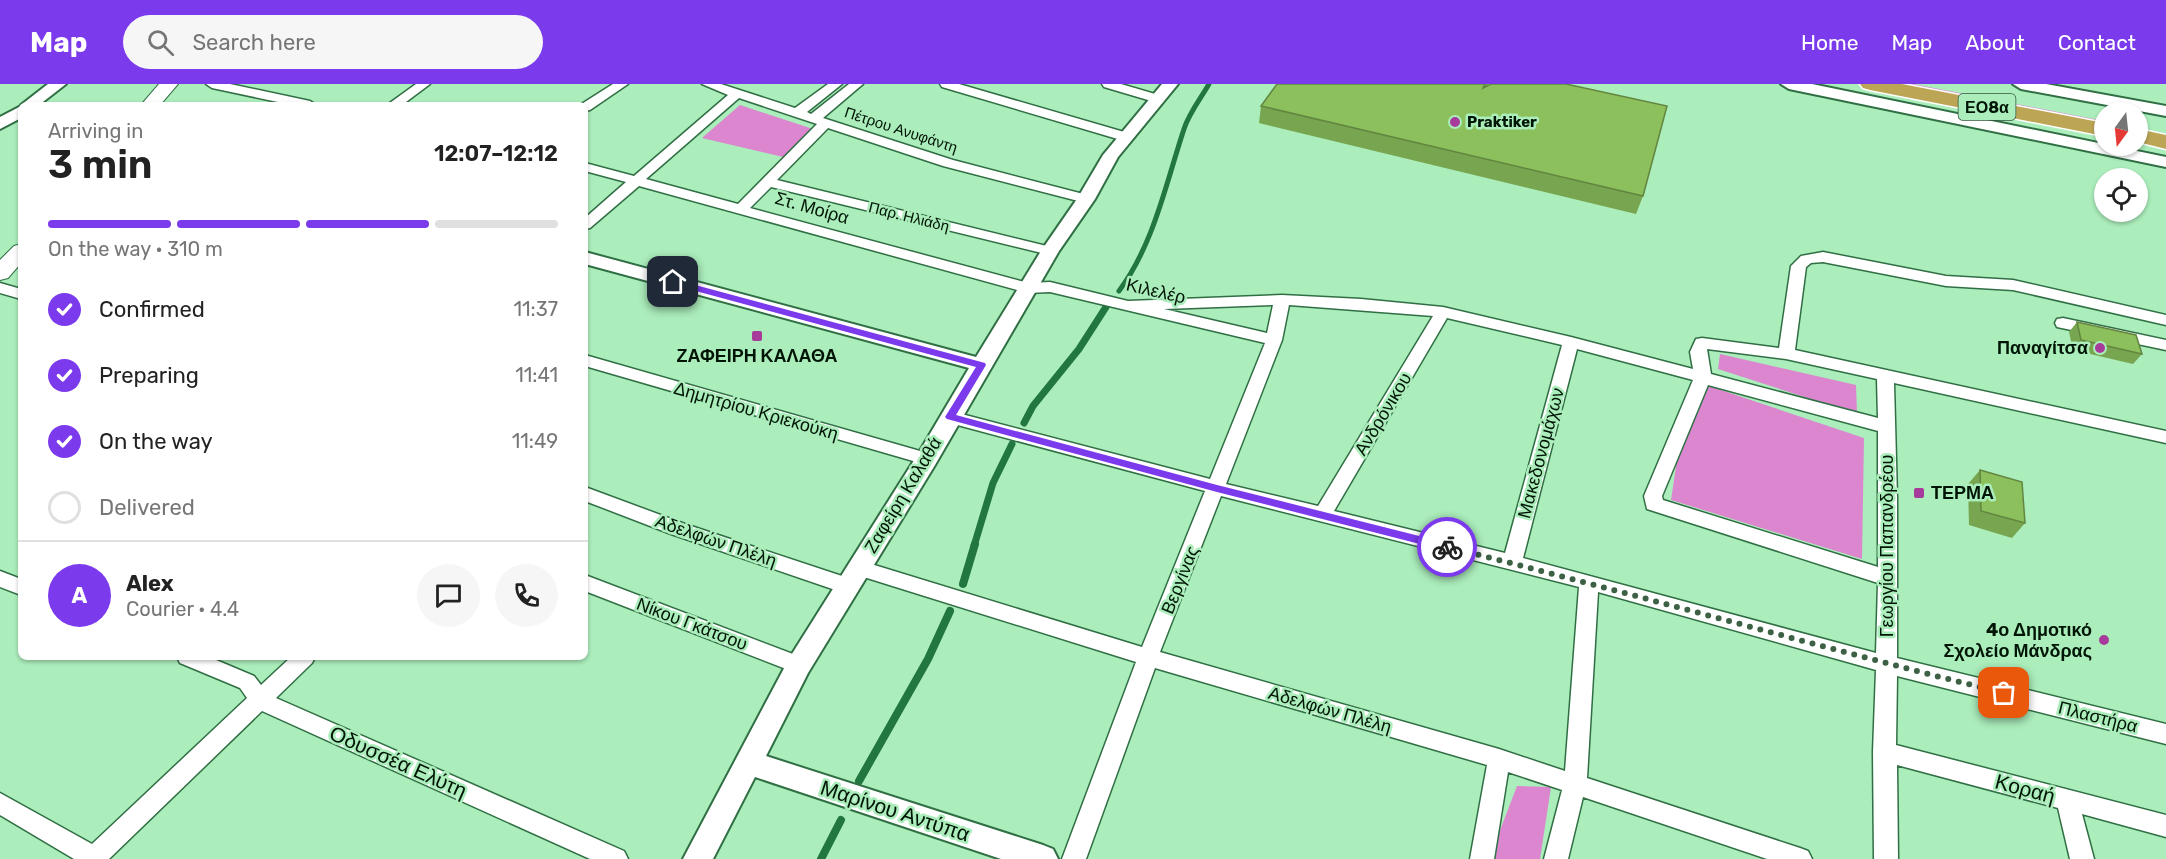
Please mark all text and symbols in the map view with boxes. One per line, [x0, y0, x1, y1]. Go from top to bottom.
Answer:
search box [123, 15, 543, 69]
text: Map [30, 26, 87, 59]
icon: search [144, 26, 177, 59]
text: Search here [192, 29, 316, 56]
text: Home [1801, 30, 1858, 55]
text: Map [1891, 30, 1932, 55]
text: About [1965, 30, 2025, 55]
text: Contact [2058, 30, 2136, 55]
road number: ΕΟ8α [1958, 94, 2016, 120]
north arrow [2094, 102, 2148, 156]
map controls [2094, 102, 2148, 222]
street label: Πέτρου Ανυφάντη [842, 103, 960, 157]
place label: Praktiker [1467, 113, 1537, 131]
marker: Praktiker [1448, 115, 1462, 129]
text: Arriving in [48, 119, 143, 143]
text: 12:07–12:12 [434, 140, 558, 167]
text: 3 min [48, 142, 153, 188]
button: locate [2094, 168, 2148, 222]
street label: Στ. Μοίρα [772, 187, 852, 229]
street label: Παρ. Ηλιάδη [867, 198, 951, 236]
text: On the way · 310 m [48, 237, 223, 261]
pin [647, 256, 698, 307]
icon: home [656, 265, 689, 298]
street label: Κιλελέρ [1124, 274, 1188, 308]
icon: check [48, 293, 81, 326]
text: Confirmed [99, 296, 205, 323]
text: 11:37 [513, 297, 558, 321]
marker: ΖΑΦΕΙΡΗ ΚΑΛΑΘΑ [750, 329, 764, 343]
place label: Παναγίτσα [1997, 337, 2088, 359]
marker: Παναγίτσα [2093, 341, 2107, 355]
place label: ΖΑΦΕΙΡΗ ΚΑΛΑΘΑ [676, 345, 838, 367]
icon: check [48, 359, 81, 392]
text: Preparing [99, 362, 199, 389]
text: 11:41 [515, 363, 558, 387]
street label: Ανδρόνικου [1350, 369, 1416, 459]
street label: Δημητρίου Κριεκούκη [671, 377, 841, 445]
street label: Μακεδονομάχων [1513, 385, 1569, 521]
icon: check [48, 425, 81, 458]
text: On the way [99, 428, 213, 455]
text: 11:49 [512, 429, 558, 453]
street label: Ζαφείρη Καλαθά [860, 433, 946, 557]
street label: Γεωργίου Παπανδρέου [1876, 455, 1898, 637]
place label: ΤΕΡΜΑ [1931, 482, 1994, 504]
marker: ΤΕΡΜΑ [1912, 486, 1926, 500]
text: Delivered [99, 494, 195, 521]
street label: Αδελφών Πλέλη [652, 510, 780, 572]
courier [1417, 517, 1477, 577]
icon: bike [1431, 531, 1464, 564]
street label: Βεργίνας [1156, 543, 1204, 617]
button: chat [417, 564, 480, 627]
button: phone [495, 564, 558, 627]
text: Alex [126, 570, 174, 597]
text: A [72, 582, 87, 609]
street label: Νίκου Γκάτσου [633, 593, 751, 655]
text: Courier · 4.4 [126, 597, 239, 621]
place label: 4ο Δημοτικό Σχολείο Μάνδρας [1944, 619, 2092, 662]
marker: 4ο Δημοτικό Σχολείο Μάνδρας [2097, 633, 2111, 647]
pin [1978, 667, 2029, 718]
icon: bag [1987, 676, 2020, 709]
street label: Αδελφών Πλέλη [1266, 682, 1394, 738]
street label: Πλαστήρα [2056, 697, 2140, 737]
street label: Οδυσσέα Ελύτη [326, 720, 471, 803]
street label: Κοραή [1992, 769, 2058, 809]
street label: Μαρίνου Αντύπα [817, 775, 973, 846]

